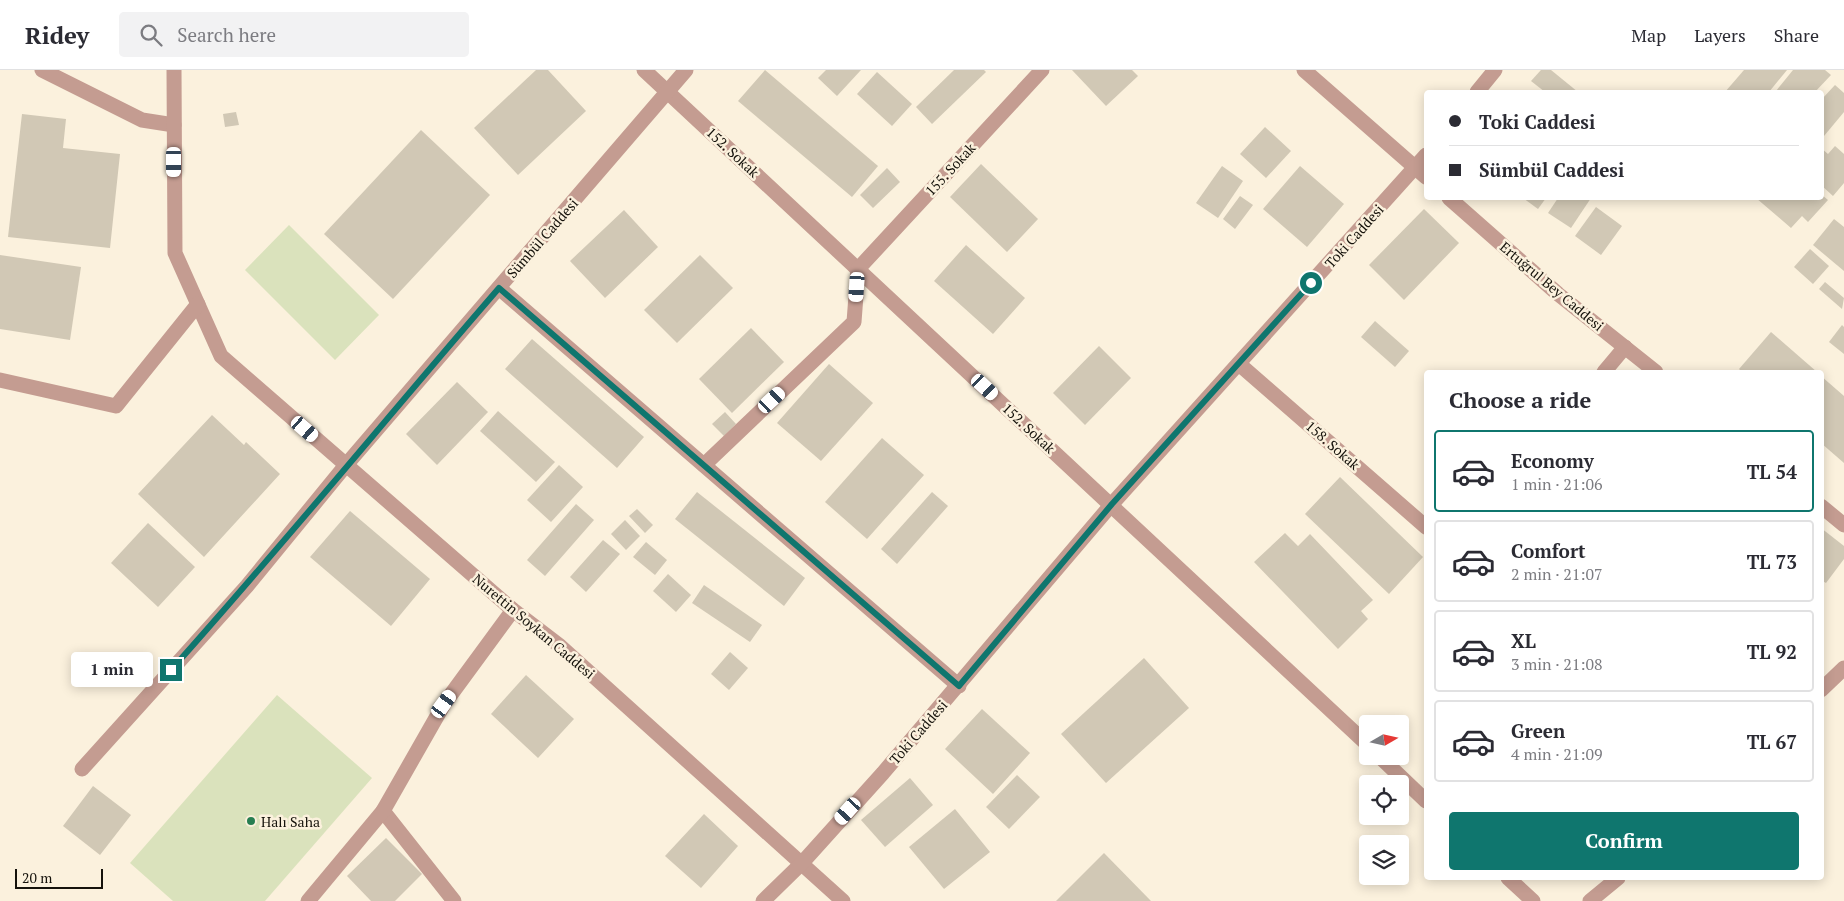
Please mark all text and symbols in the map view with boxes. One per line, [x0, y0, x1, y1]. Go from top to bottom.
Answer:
search box [119, 12, 469, 57]
text: Ridey [25, 19, 89, 51]
icon: search [137, 21, 165, 49]
text: Search here [177, 22, 276, 47]
text: Map [1631, 23, 1666, 47]
text: Layers [1694, 23, 1746, 47]
text: Share [1774, 23, 1819, 47]
text: Toki Caddesi [1479, 109, 1595, 134]
street label: 152. Sokak [702, 123, 764, 182]
street label: 155. Sokak [921, 138, 980, 200]
car [166, 147, 181, 177]
text: Sümbül Caddesi [1479, 157, 1624, 182]
street label: Sümbül Caddesi [502, 194, 582, 282]
street label: Toki Caddesi [1320, 200, 1388, 272]
street label: Ertuğrul Bey Caddesi [1496, 237, 1608, 335]
car [848, 272, 865, 302]
route start [1300, 272, 1322, 294]
car [968, 371, 1001, 403]
car [755, 384, 788, 416]
text: Choose a ride [1449, 385, 1591, 414]
street label: 152. Sokak [998, 399, 1060, 458]
car [288, 413, 321, 445]
street label: 158. Sokak [1302, 416, 1365, 474]
text: Economy [1511, 448, 1594, 473]
icon: car [1451, 449, 1496, 494]
text: TL 54 [1747, 459, 1797, 484]
text: 1 min · 21:06 [1511, 473, 1603, 495]
text: Comfort [1511, 538, 1586, 563]
icon: car [1451, 539, 1496, 584]
text: TL 73 [1747, 549, 1797, 574]
text: 2 min · 21:07 [1511, 563, 1603, 585]
street label: Nurettin Soykan Caddesi [469, 569, 599, 683]
text: XL [1511, 628, 1536, 653]
icon: car [1451, 629, 1496, 674]
text: TL 92 [1747, 639, 1797, 664]
callout: 1 min [71, 652, 154, 688]
text: 3 min · 21:08 [1511, 653, 1603, 675]
text: 1 min [90, 658, 134, 680]
route end [160, 659, 182, 681]
car [429, 687, 458, 721]
street label: Toki Caddesi [885, 696, 951, 768]
north arrow [1359, 715, 1409, 765]
map controls [1359, 715, 1409, 885]
text: Green [1511, 718, 1565, 743]
icon: car [1451, 719, 1496, 764]
text: TL 67 [1747, 729, 1797, 754]
text: 4 min · 21:09 [1511, 743, 1603, 765]
button: locate [1359, 775, 1409, 825]
car [832, 795, 863, 827]
place label: Halı Saha [261, 812, 320, 831]
button: Confirm [1449, 812, 1799, 870]
marker: Halı Saha [245, 815, 257, 827]
button: layers [1359, 835, 1409, 885]
scale bar [15, 866, 102, 889]
text: 20 m [22, 868, 52, 887]

